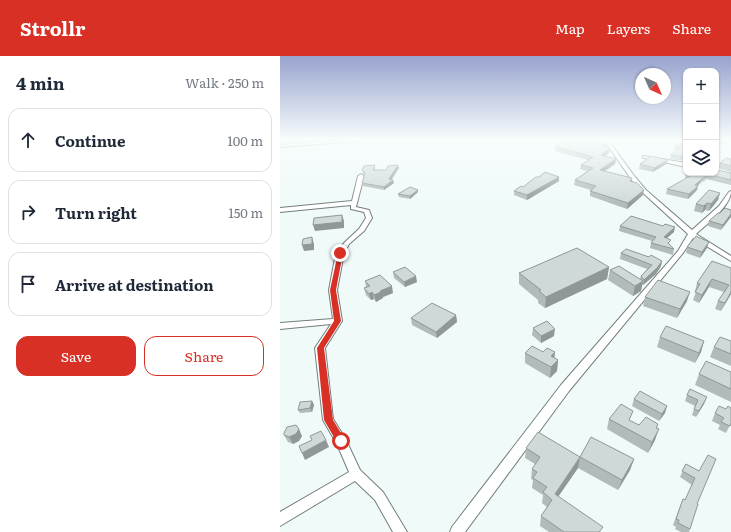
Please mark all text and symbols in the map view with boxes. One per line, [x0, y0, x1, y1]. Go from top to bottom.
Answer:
text: Strollr [20, 14, 85, 42]
text: Map [555, 18, 585, 38]
text: Layers [607, 18, 650, 38]
text: Share [672, 18, 711, 38]
north arrow [635, 68, 671, 104]
map controls [683, 68, 719, 176]
button: + [683, 68, 719, 104]
text: 4 min [16, 70, 65, 95]
text: Walk · 250 m [185, 73, 264, 92]
button: − [683, 104, 719, 140]
icon: ahead [17, 129, 39, 151]
text: Continue [55, 129, 125, 152]
text: 100 m [227, 131, 263, 150]
button: layers [683, 140, 719, 176]
icon: right [17, 201, 39, 223]
text: Turn right [55, 201, 137, 224]
text: 150 m [228, 203, 263, 222]
route end [331, 244, 349, 262]
icon: arrive [17, 273, 39, 295]
text: Arrive at destination [55, 273, 214, 296]
button: Save [16, 336, 136, 376]
button: Share [144, 336, 264, 376]
route start [332, 432, 350, 450]

